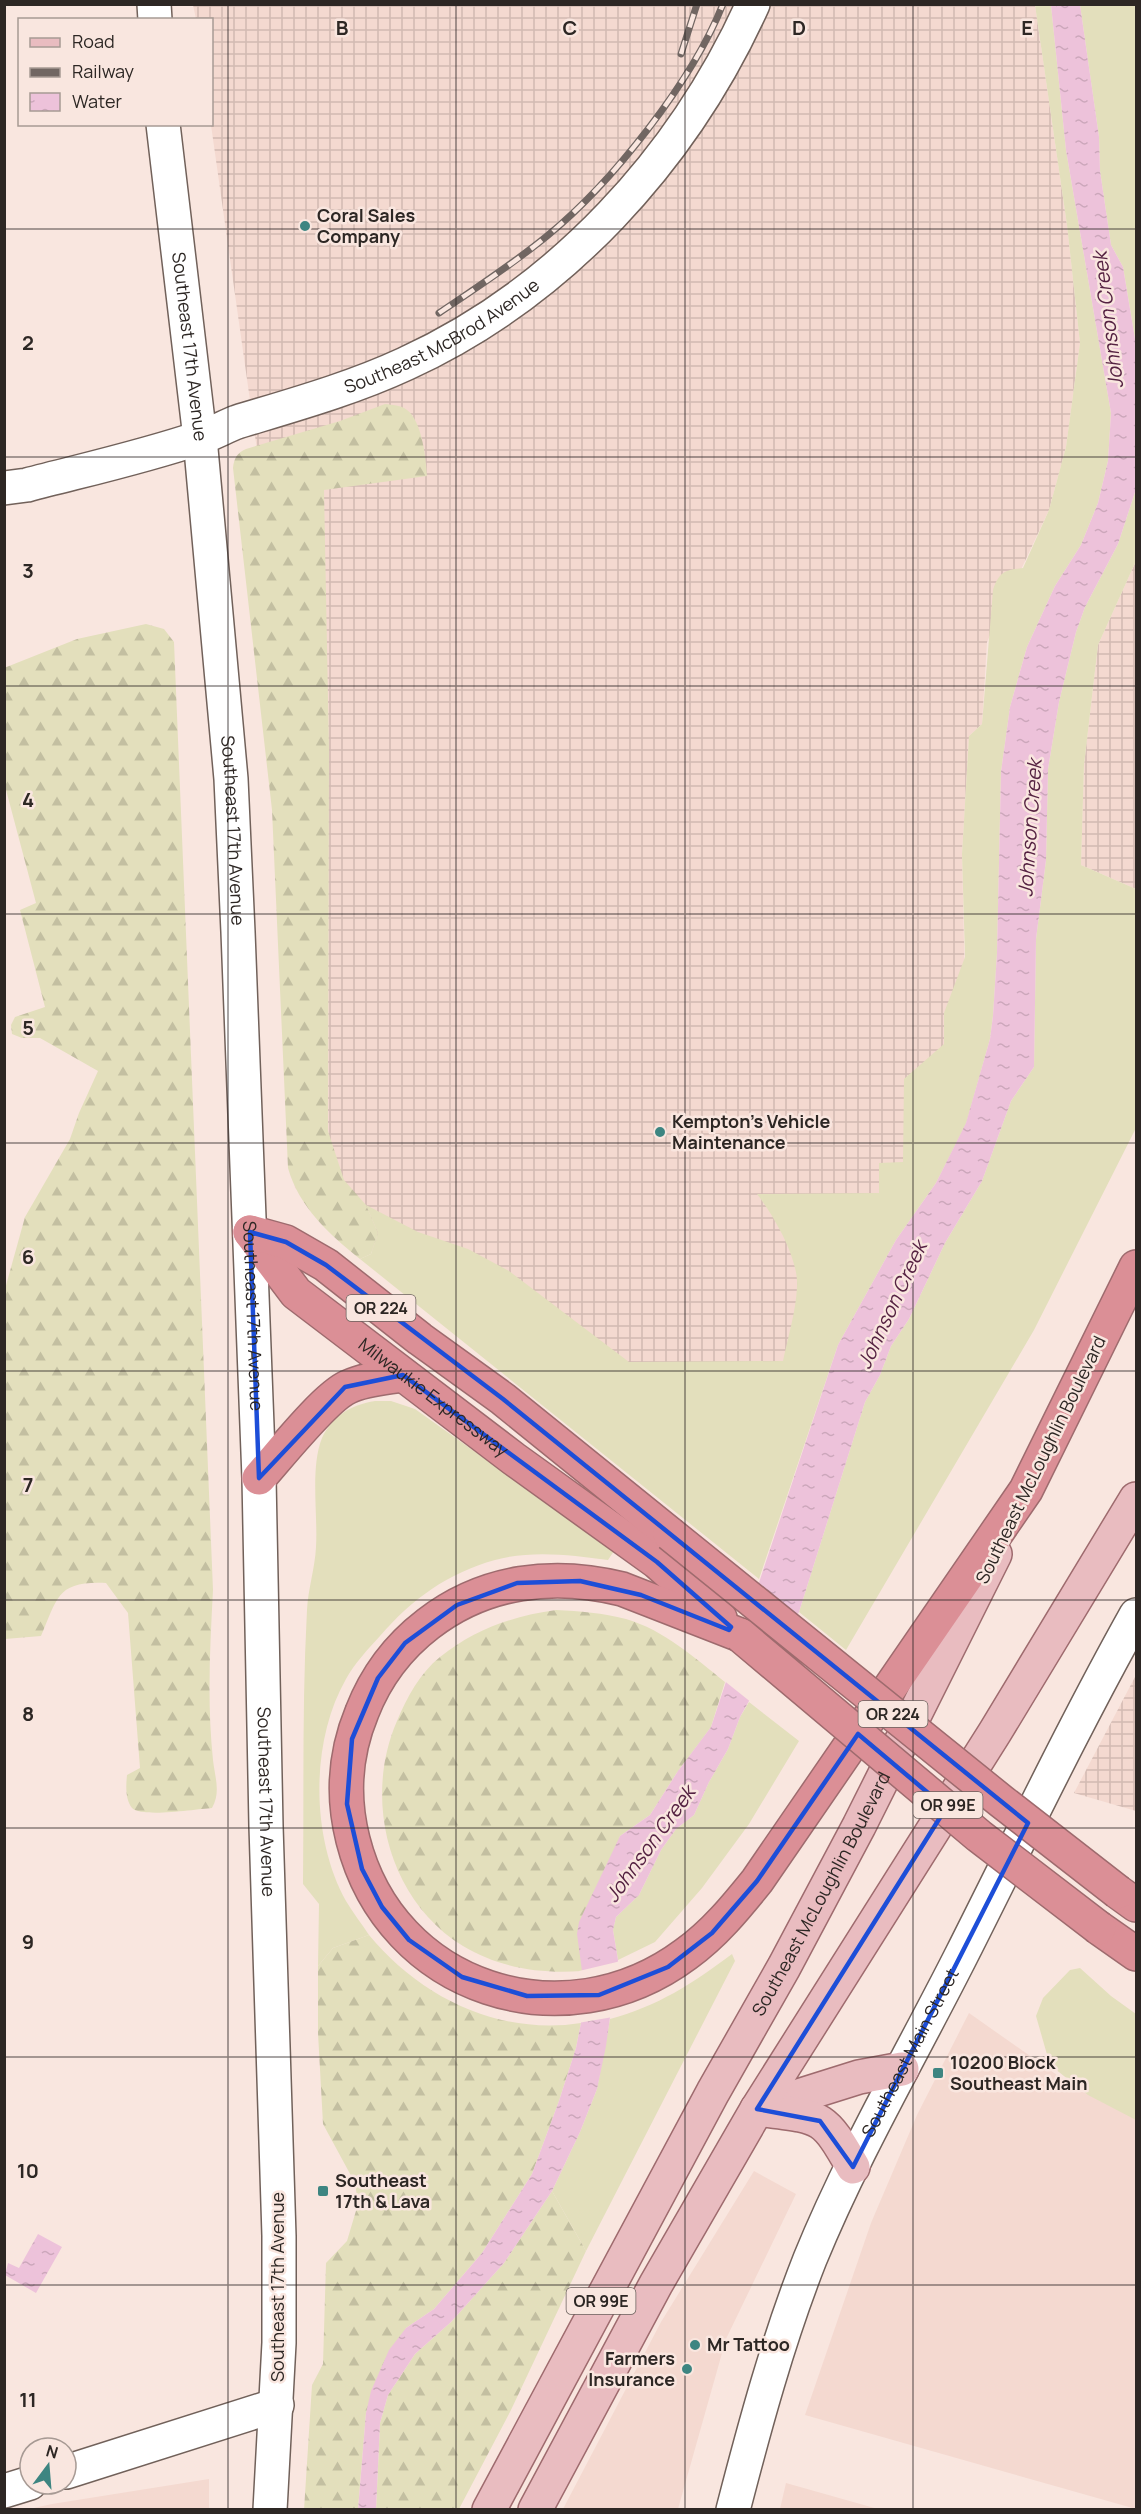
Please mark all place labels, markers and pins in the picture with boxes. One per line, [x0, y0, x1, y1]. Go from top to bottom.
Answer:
place label: Coral Sales Company [317, 203, 415, 248]
marker: Coral Sales Company [298, 219, 312, 233]
place label: Kempton's Vehicle Maintenance [672, 1109, 830, 1154]
marker: Kempton's Vehicle Maintenance [653, 1125, 667, 1139]
place label: 10200 Block Southeast Main [950, 2050, 1088, 2095]
marker: 10200 Block Southeast Main [931, 2066, 945, 2080]
place label: Southeast 17th & Lava [335, 2168, 430, 2213]
marker: Southeast 17th & Lava [316, 2184, 330, 2198]
place label: Mr Tattoo [707, 2332, 790, 2356]
marker: Mr Tattoo [688, 2338, 702, 2352]
place label: Farmers Insurance [588, 2346, 675, 2391]
marker: Farmers Insurance [680, 2362, 694, 2376]

